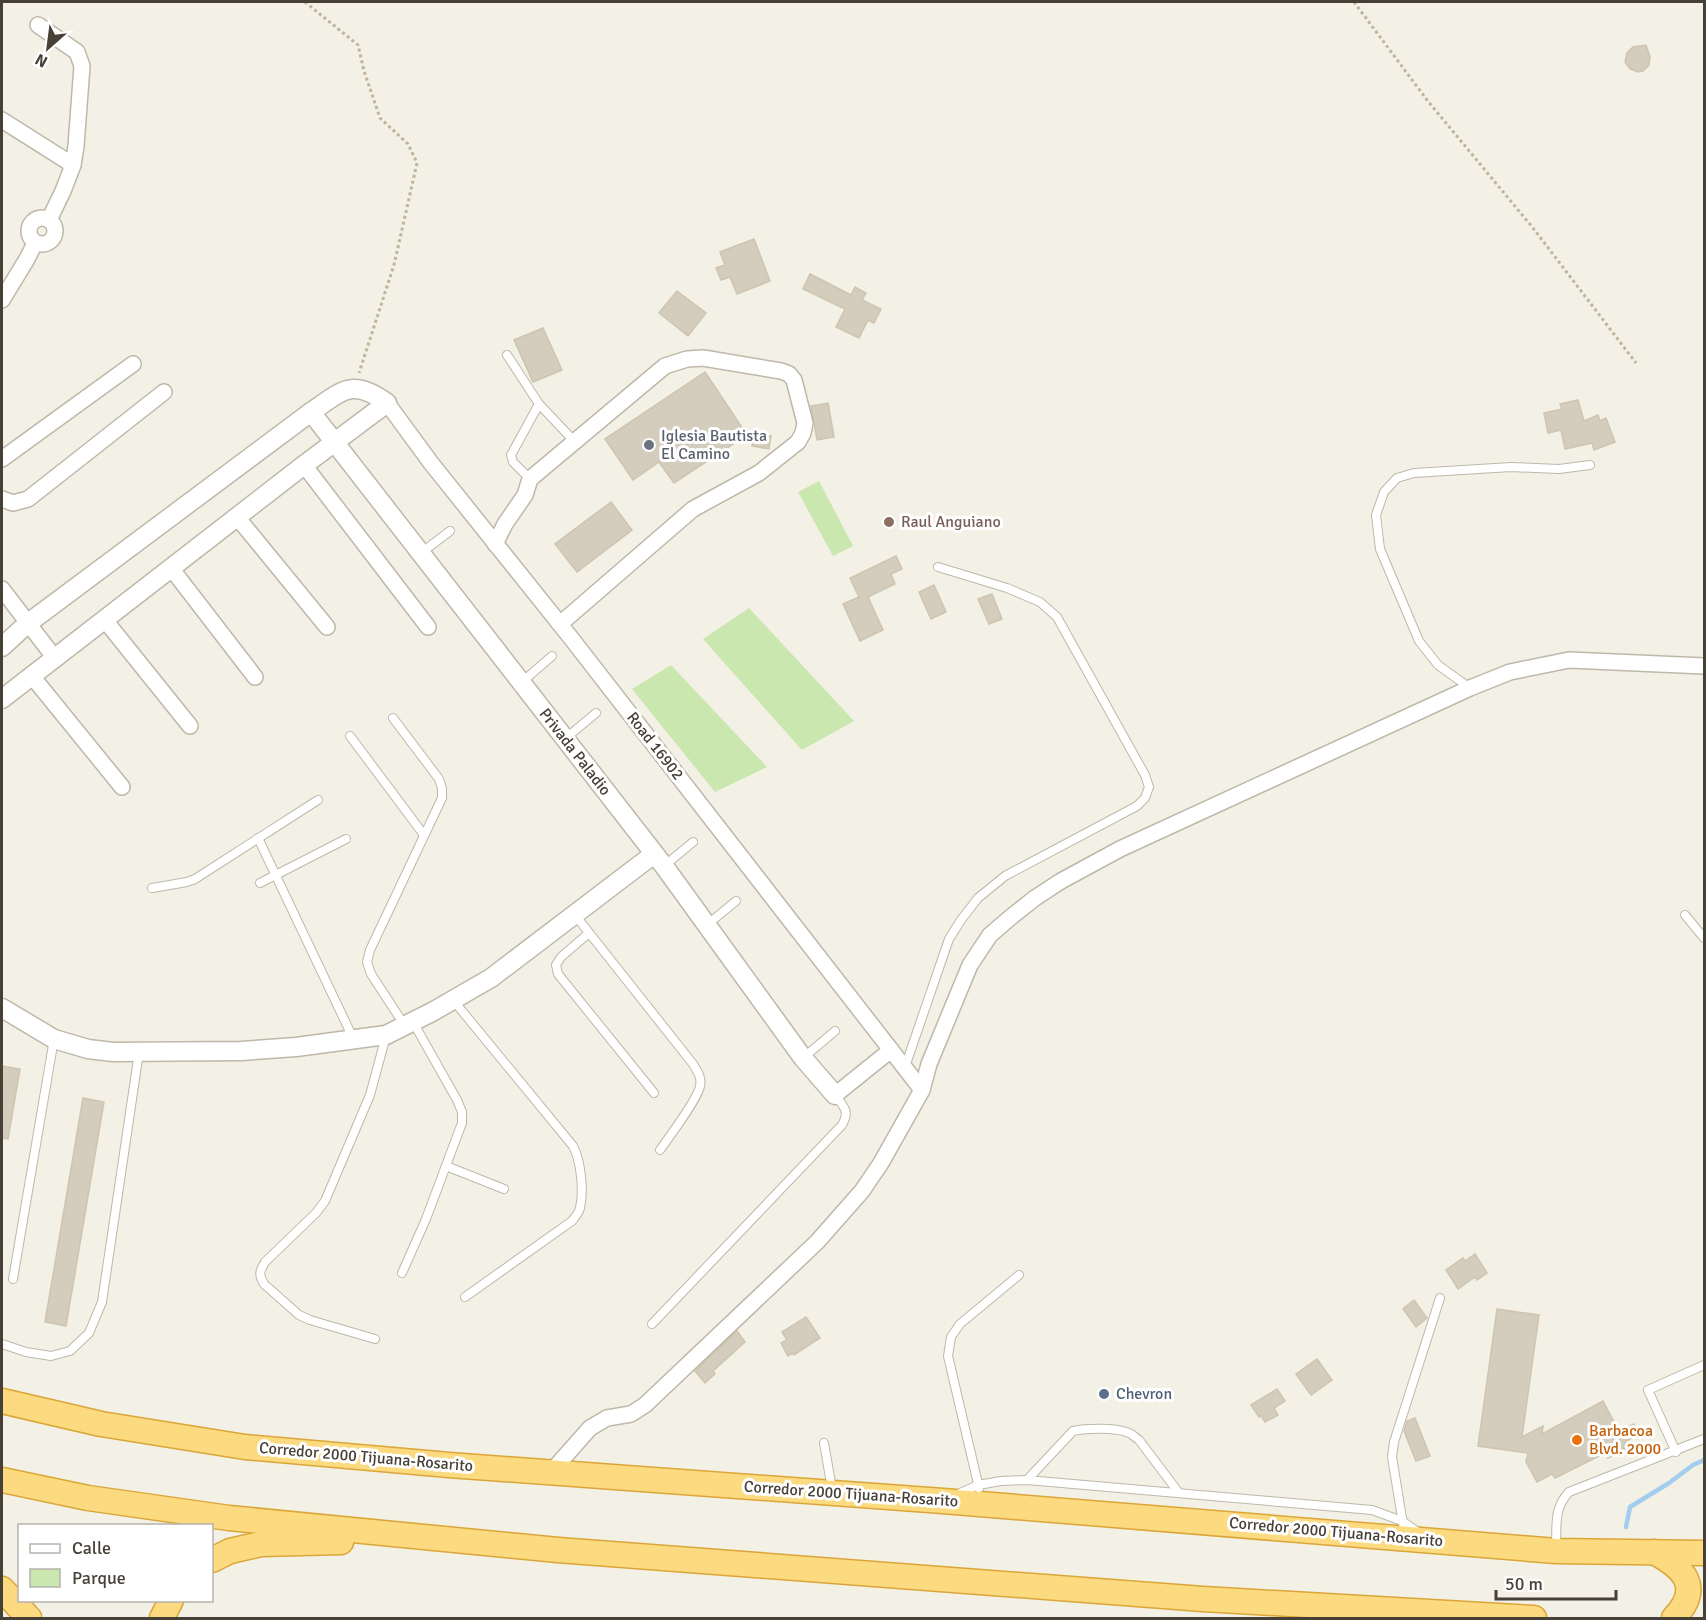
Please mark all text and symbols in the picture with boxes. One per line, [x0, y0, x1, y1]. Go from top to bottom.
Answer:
north arrow [18, 18, 78, 78]
text: N [32, 49, 51, 72]
place label: Iglesia Bautista El Camino [661, 426, 767, 464]
marker: Iglesia Bautista El Camino [642, 438, 656, 452]
place label: Raul Anguiano [901, 512, 1001, 532]
marker: Raul Anguiano [882, 515, 896, 529]
street label: Privada Paladio [535, 704, 615, 800]
street label: Road 16902 [622, 708, 688, 784]
place label: Chevron [1116, 1384, 1172, 1404]
marker: Chevron [1097, 1387, 1111, 1401]
place label: Barbacoa Blvd. 2000 [1589, 1421, 1661, 1459]
marker: Barbacoa Blvd. 2000 [1570, 1433, 1584, 1447]
street label: Corredor 2000 Tijuana-Rosarito [258, 1438, 474, 1476]
street label: Corredor 2000 Tijuana-Rosarito [743, 1477, 959, 1511]
street label: Corredor 2000 Tijuana-Rosarito [1228, 1513, 1444, 1551]
legend [18, 1524, 213, 1602]
text: Calle [72, 1537, 111, 1559]
scale bar [1496, 1563, 1616, 1601]
text: Parque [72, 1567, 126, 1589]
text: 50 m [1505, 1573, 1543, 1595]

